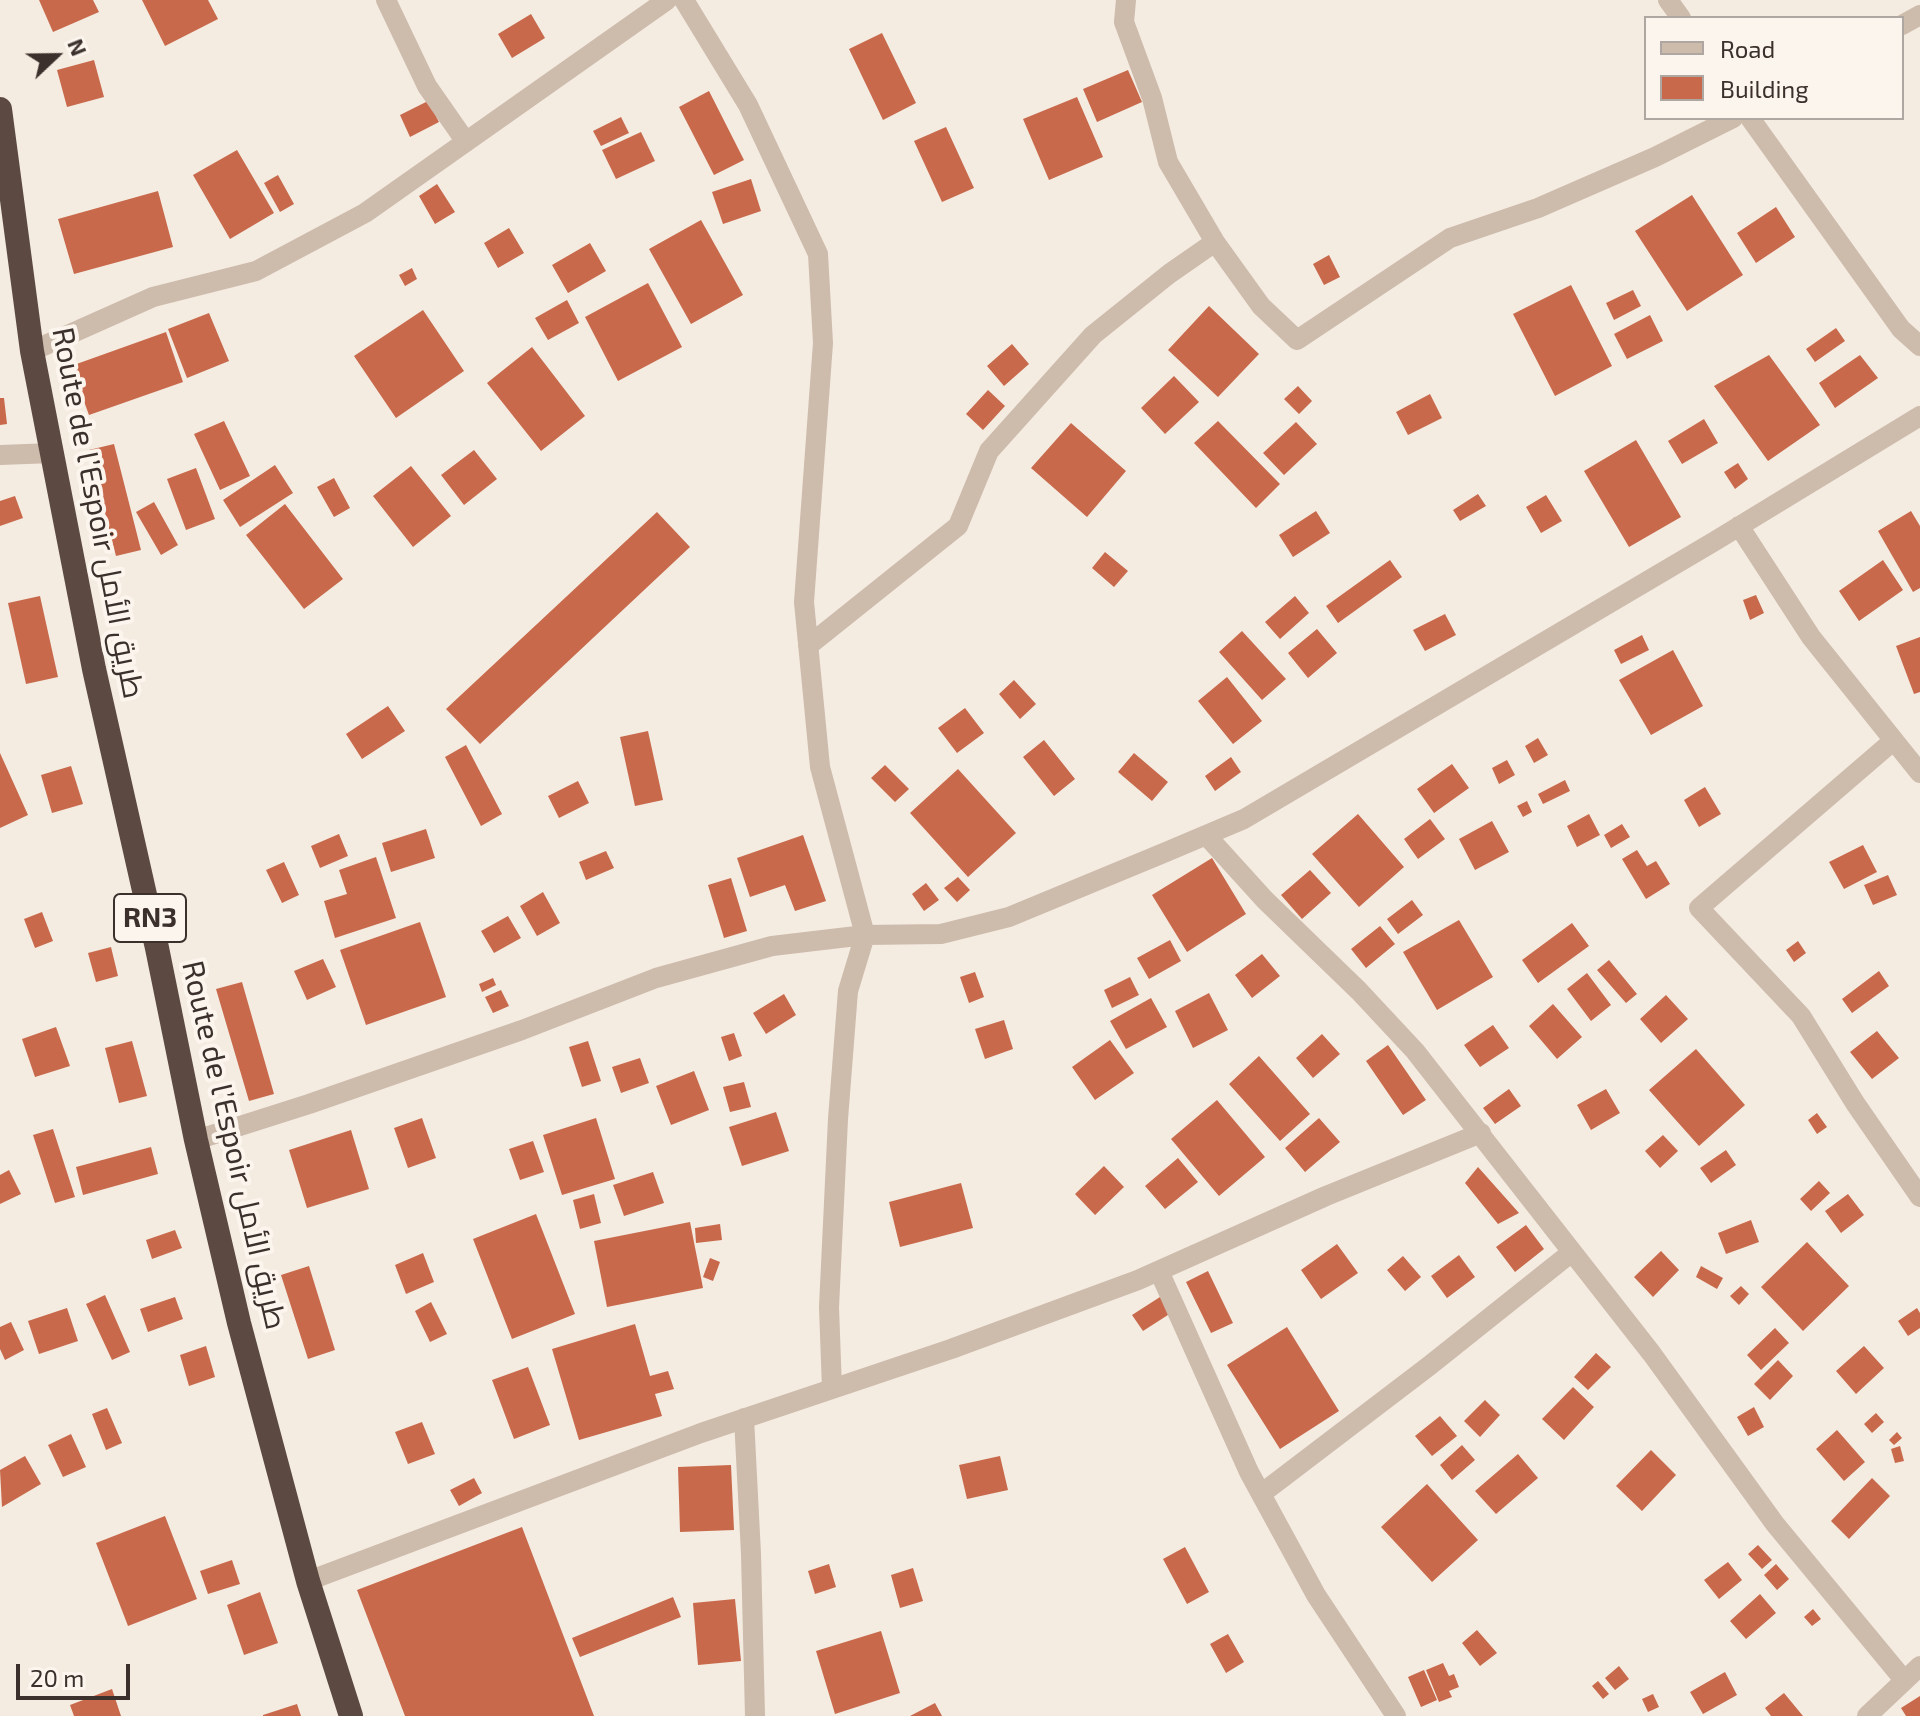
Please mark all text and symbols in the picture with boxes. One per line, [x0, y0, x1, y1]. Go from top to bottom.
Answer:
north arrow [16, 16, 96, 96]
legend [1644, 16, 1904, 120]
text: Road [1720, 34, 1775, 63]
text: N [63, 35, 93, 59]
text: Building [1720, 74, 1809, 103]
street label: Route de l’Espoir طريق الأمل [44, 325, 152, 701]
road number: RN3 [114, 894, 186, 942]
street label: Route de l’Espoir طريق الأمل [174, 957, 294, 1333]
scale bar [20, 1648, 134, 1698]
text: 20 m [30, 1663, 84, 1692]

